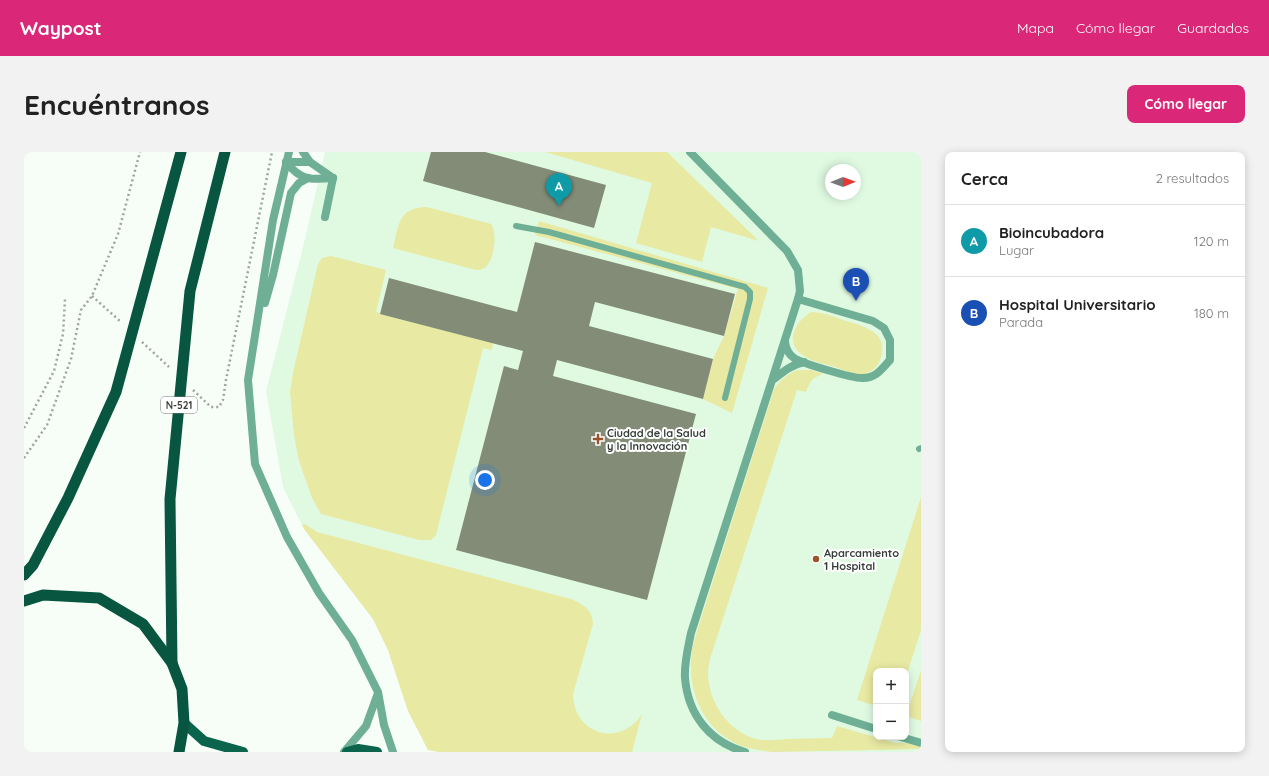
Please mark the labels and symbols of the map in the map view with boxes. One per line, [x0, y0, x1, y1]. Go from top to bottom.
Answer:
north arrow [825, 164, 861, 200]
pin: A [546, 173, 572, 206]
pin: B [843, 268, 869, 301]
road number: N-521 [161, 397, 197, 413]
place label: Ciudad de la Salud y la Innovación [607, 426, 706, 453]
marker: Ciudad de la Salud y la Innovación [592, 433, 604, 445]
your location [475, 470, 495, 490]
place label: Aparcamiento 1 Hospital [824, 546, 899, 573]
marker: Aparcamiento 1 Hospital [811, 554, 821, 564]

